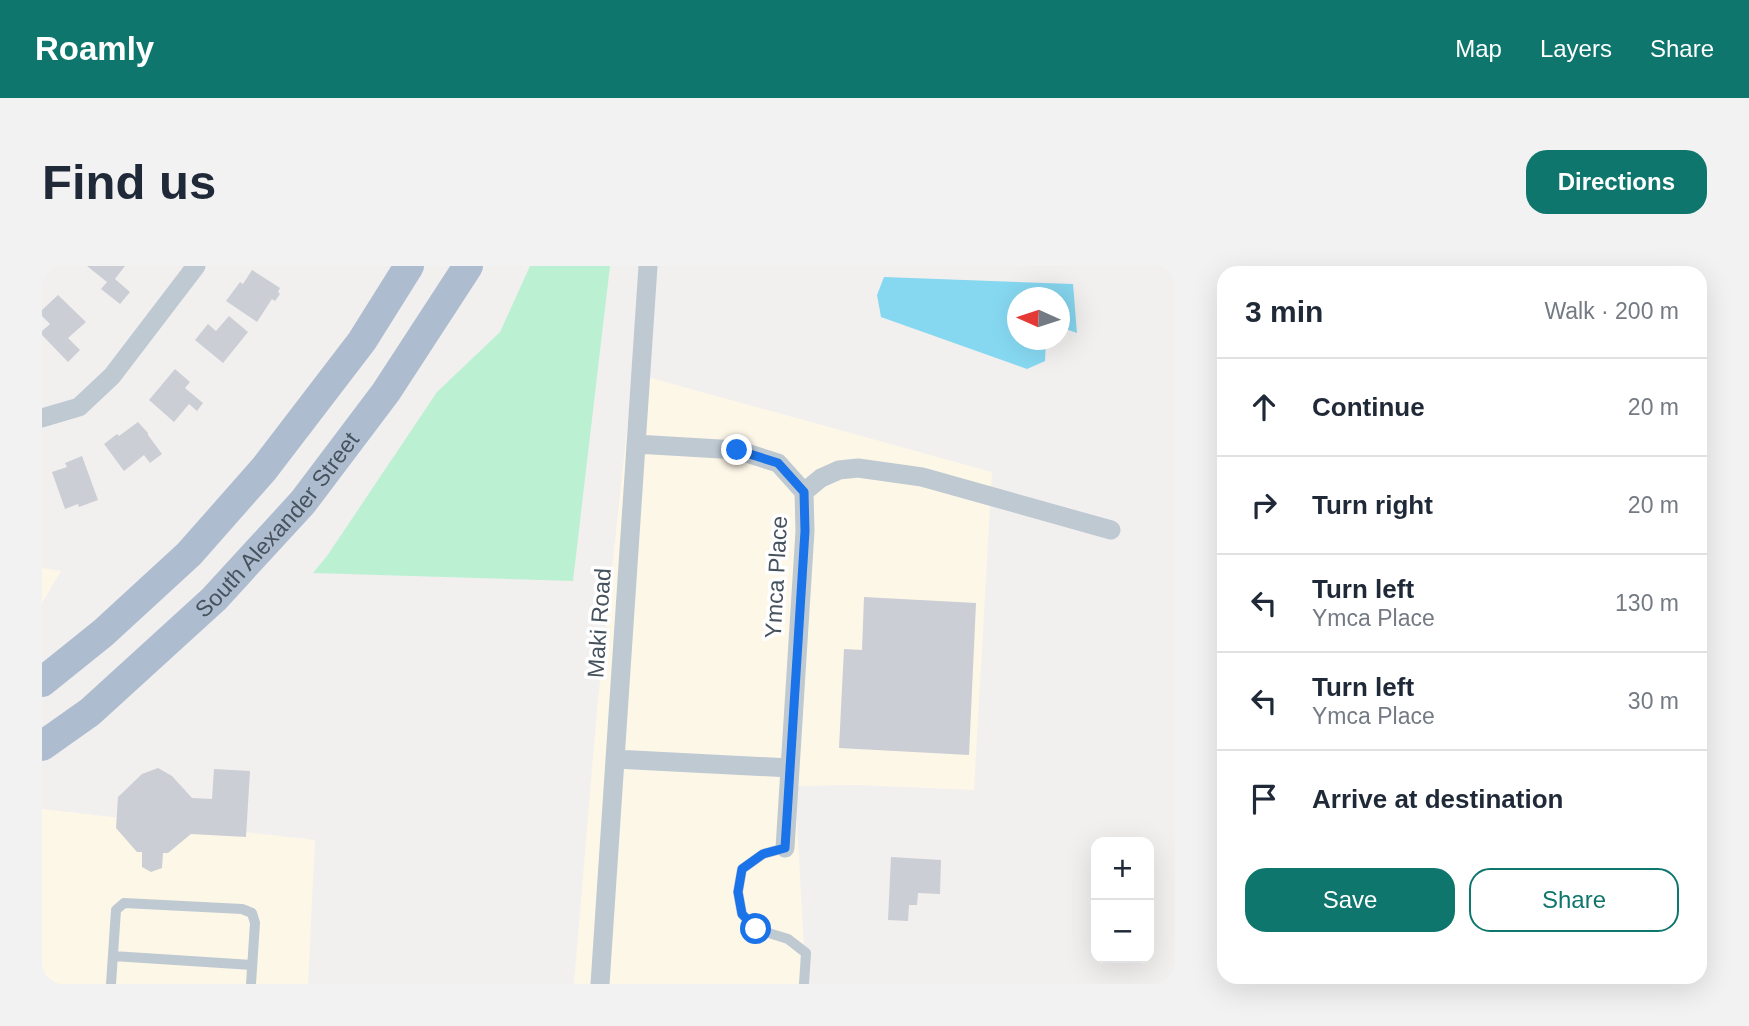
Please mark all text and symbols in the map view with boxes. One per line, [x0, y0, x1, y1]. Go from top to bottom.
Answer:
text: Roamly [35, 30, 154, 67]
text: Map [1455, 35, 1502, 62]
text: Layers [1540, 35, 1612, 62]
text: Share [1650, 35, 1714, 62]
button: Directions [1526, 150, 1707, 214]
text: Find us [42, 155, 216, 209]
north arrow [1007, 287, 1070, 350]
text: 3 min [1245, 295, 1323, 328]
text: Walk · 200 m [1544, 298, 1679, 324]
icon: ahead [1245, 388, 1283, 426]
text: Continue [1312, 392, 1425, 422]
text: 20 m [1628, 394, 1679, 420]
street label: South Alexander Street [190, 427, 364, 623]
route end [721, 434, 752, 465]
icon: right [1245, 486, 1283, 524]
text: Turn right [1312, 490, 1433, 520]
text: 20 m [1628, 492, 1679, 518]
street label: Ymca Place [760, 515, 792, 639]
street label: Maki Road [582, 567, 616, 679]
text: Turn left [1312, 574, 1414, 604]
icon: left [1245, 584, 1283, 622]
text: 130 m [1615, 590, 1679, 616]
text: Ymca Place [1312, 605, 1435, 631]
text: Turn left [1312, 672, 1414, 702]
icon: left [1245, 682, 1283, 720]
text: 30 m [1628, 688, 1679, 714]
text: Ymca Place [1312, 703, 1435, 729]
icon: arrive [1245, 780, 1283, 818]
text: Arrive at destination [1312, 784, 1563, 814]
map controls [1091, 837, 1154, 963]
button: + [1091, 837, 1154, 900]
button: Save [1245, 868, 1455, 932]
button: Share [1469, 868, 1679, 932]
button: − [1091, 900, 1154, 963]
route start [740, 913, 771, 944]

